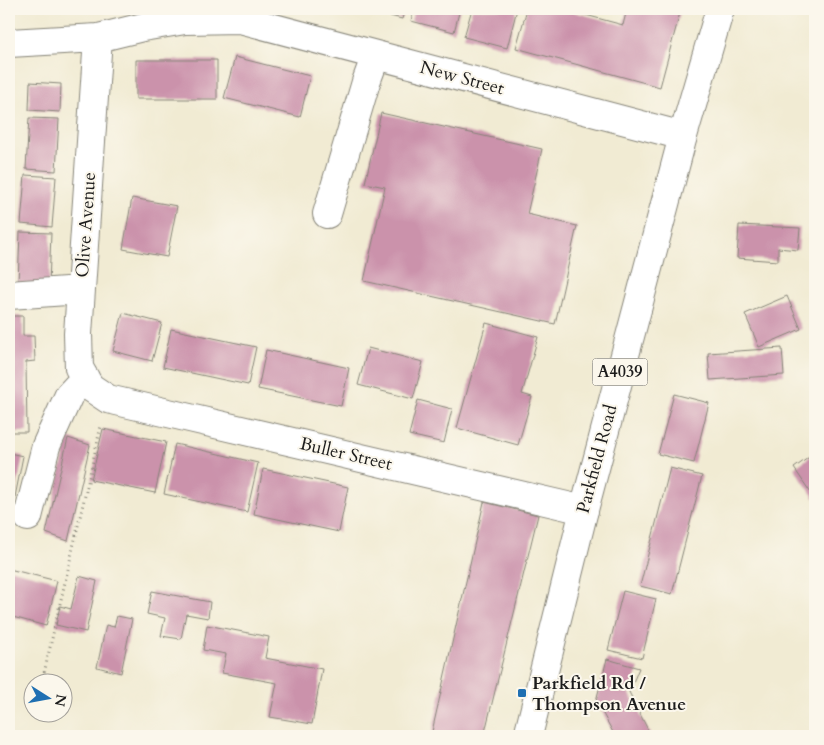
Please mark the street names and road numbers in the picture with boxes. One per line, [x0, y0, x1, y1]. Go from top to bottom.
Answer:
street label: New Street [417, 55, 507, 101]
street label: Olive Avenue [70, 171, 102, 279]
road number: A4039 [592, 358, 648, 386]
street label: Parkfield Road [570, 402, 624, 516]
street label: Buller Street [297, 431, 395, 477]

